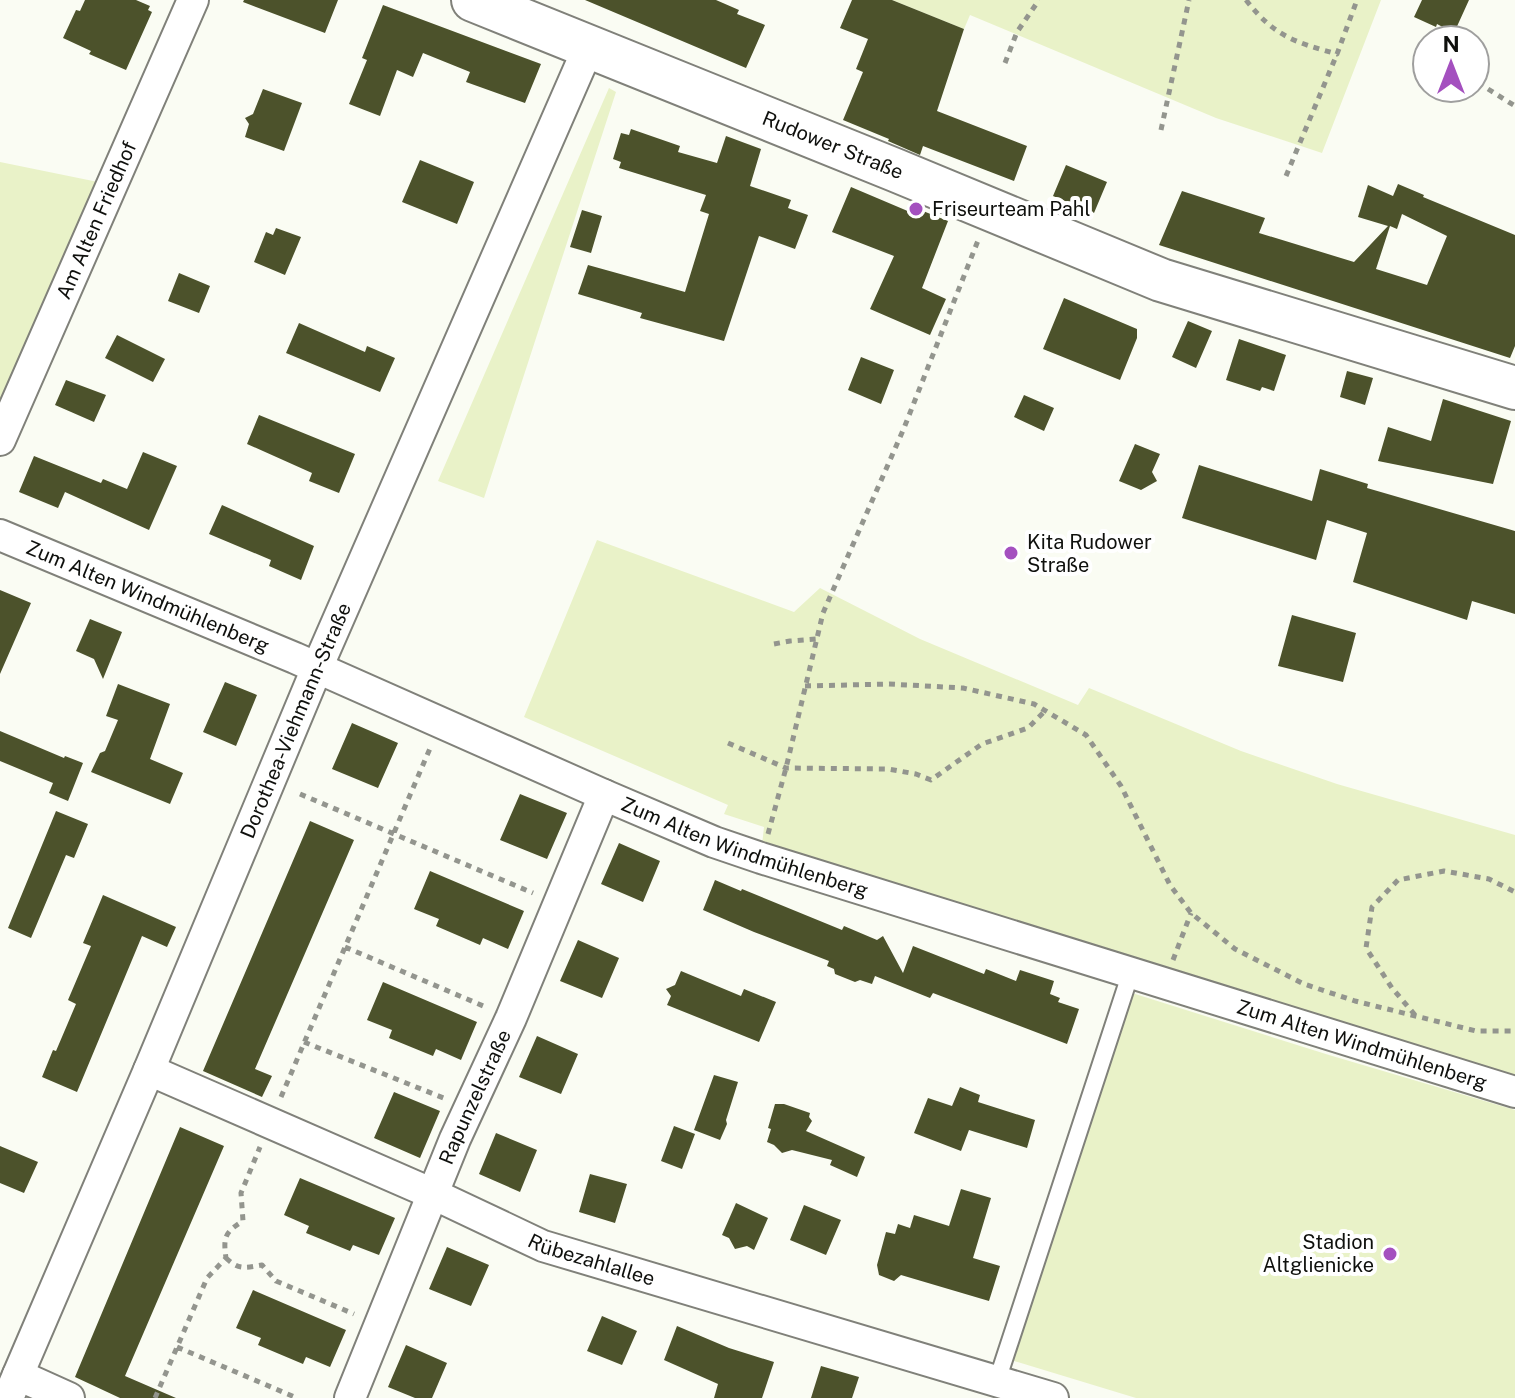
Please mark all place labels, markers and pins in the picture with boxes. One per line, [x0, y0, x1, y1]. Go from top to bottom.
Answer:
place label: Friseurteam Pahl [932, 197, 1090, 221]
marker: Friseurteam Pahl [907, 200, 925, 218]
place label: Kita Rudower Straße [1027, 530, 1152, 577]
marker: Kita Rudower Straße [1002, 544, 1020, 562]
place label: Stadion Altglienicke [1262, 1230, 1374, 1277]
marker: Stadion Altglienicke [1381, 1245, 1399, 1263]

